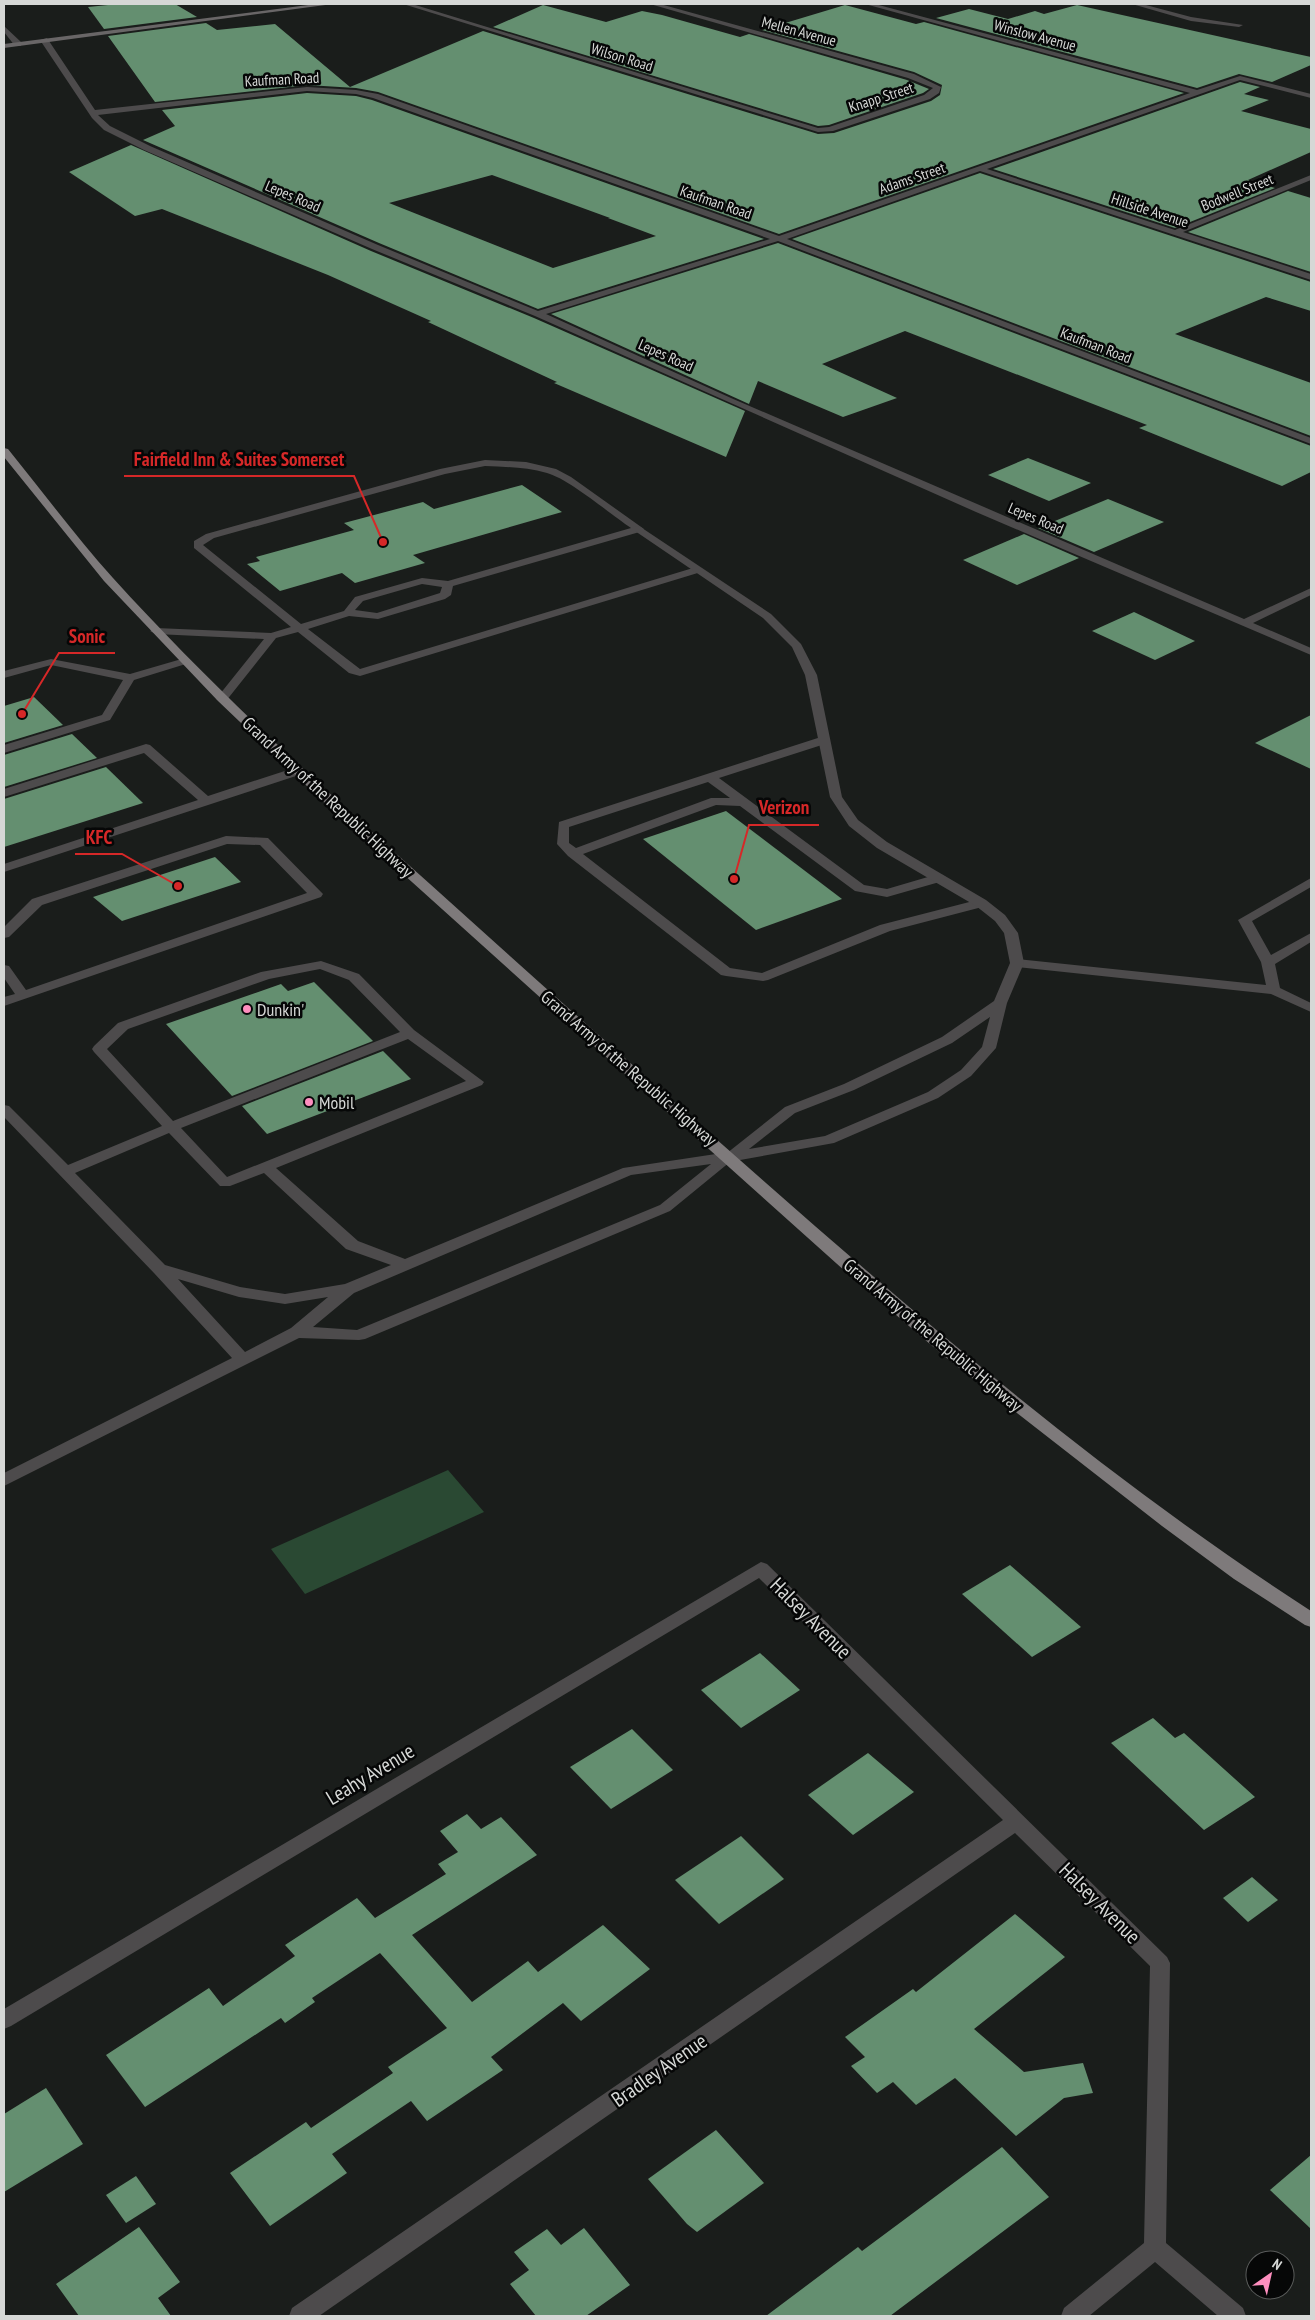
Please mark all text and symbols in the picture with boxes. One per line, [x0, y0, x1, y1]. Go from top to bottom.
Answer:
street label: Mellen Avenue [760, 12, 838, 50]
street label: Winslow Avenue [992, 15, 1078, 55]
street label: Wilson Road [589, 39, 655, 75]
street label: Kaufman Road [244, 68, 320, 90]
street label: Knapp Street [846, 78, 916, 116]
street label: Adams Street [876, 158, 948, 198]
street label: Bodwell Street [1198, 169, 1276, 215]
street label: Lepes Road [262, 176, 324, 216]
street label: Kaufman Road [678, 181, 754, 223]
street label: Hillside Avenue [1109, 189, 1191, 231]
street label: Kaufman Road [1058, 323, 1134, 367]
street label: Lepes Road [635, 334, 697, 376]
callout: Fairfield Inn & Suites Somerset [124, 442, 354, 476]
text: Fairfield Inn & Suites Somerset [134, 447, 345, 471]
street label: Lepes Road [1005, 498, 1067, 538]
callout: Sonic [59, 619, 115, 653]
text: Sonic [69, 624, 105, 648]
street label: Grand Army of the Republic Highway [237, 712, 419, 883]
callout: Verizon [749, 791, 819, 825]
text: Verizon [758, 795, 809, 819]
callout: KFC [75, 820, 122, 854]
text: KFC [86, 825, 113, 849]
street label: Grand Army of the Republic Highway [536, 985, 722, 1151]
place label: Dunkin' [257, 998, 304, 1021]
marker: Dunkin' [241, 1003, 253, 1015]
place label: Mobil [319, 1091, 355, 1114]
marker: Mobil [303, 1096, 315, 1108]
street label: Grand Army of the Republic Highway [839, 1254, 1027, 1417]
street label: Halsey Avenue [765, 1572, 857, 1664]
street label: Leahy Avenue [321, 1737, 419, 1811]
street label: Halsey Avenue [1054, 1857, 1146, 1949]
street label: Bradley Avenue [606, 2027, 712, 2113]
north arrow [1245, 2250, 1295, 2300]
text: N [1269, 2255, 1285, 2274]

